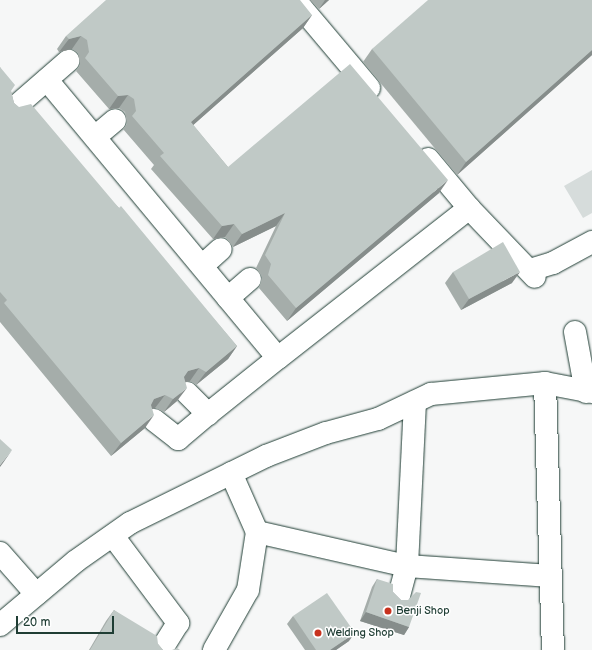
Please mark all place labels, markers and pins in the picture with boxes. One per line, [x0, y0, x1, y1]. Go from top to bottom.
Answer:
place label: Benji Shop [396, 604, 450, 618]
marker: Benji Shop [383, 606, 393, 616]
place label: Welding Shop [326, 626, 394, 640]
marker: Welding Shop [313, 628, 323, 638]

